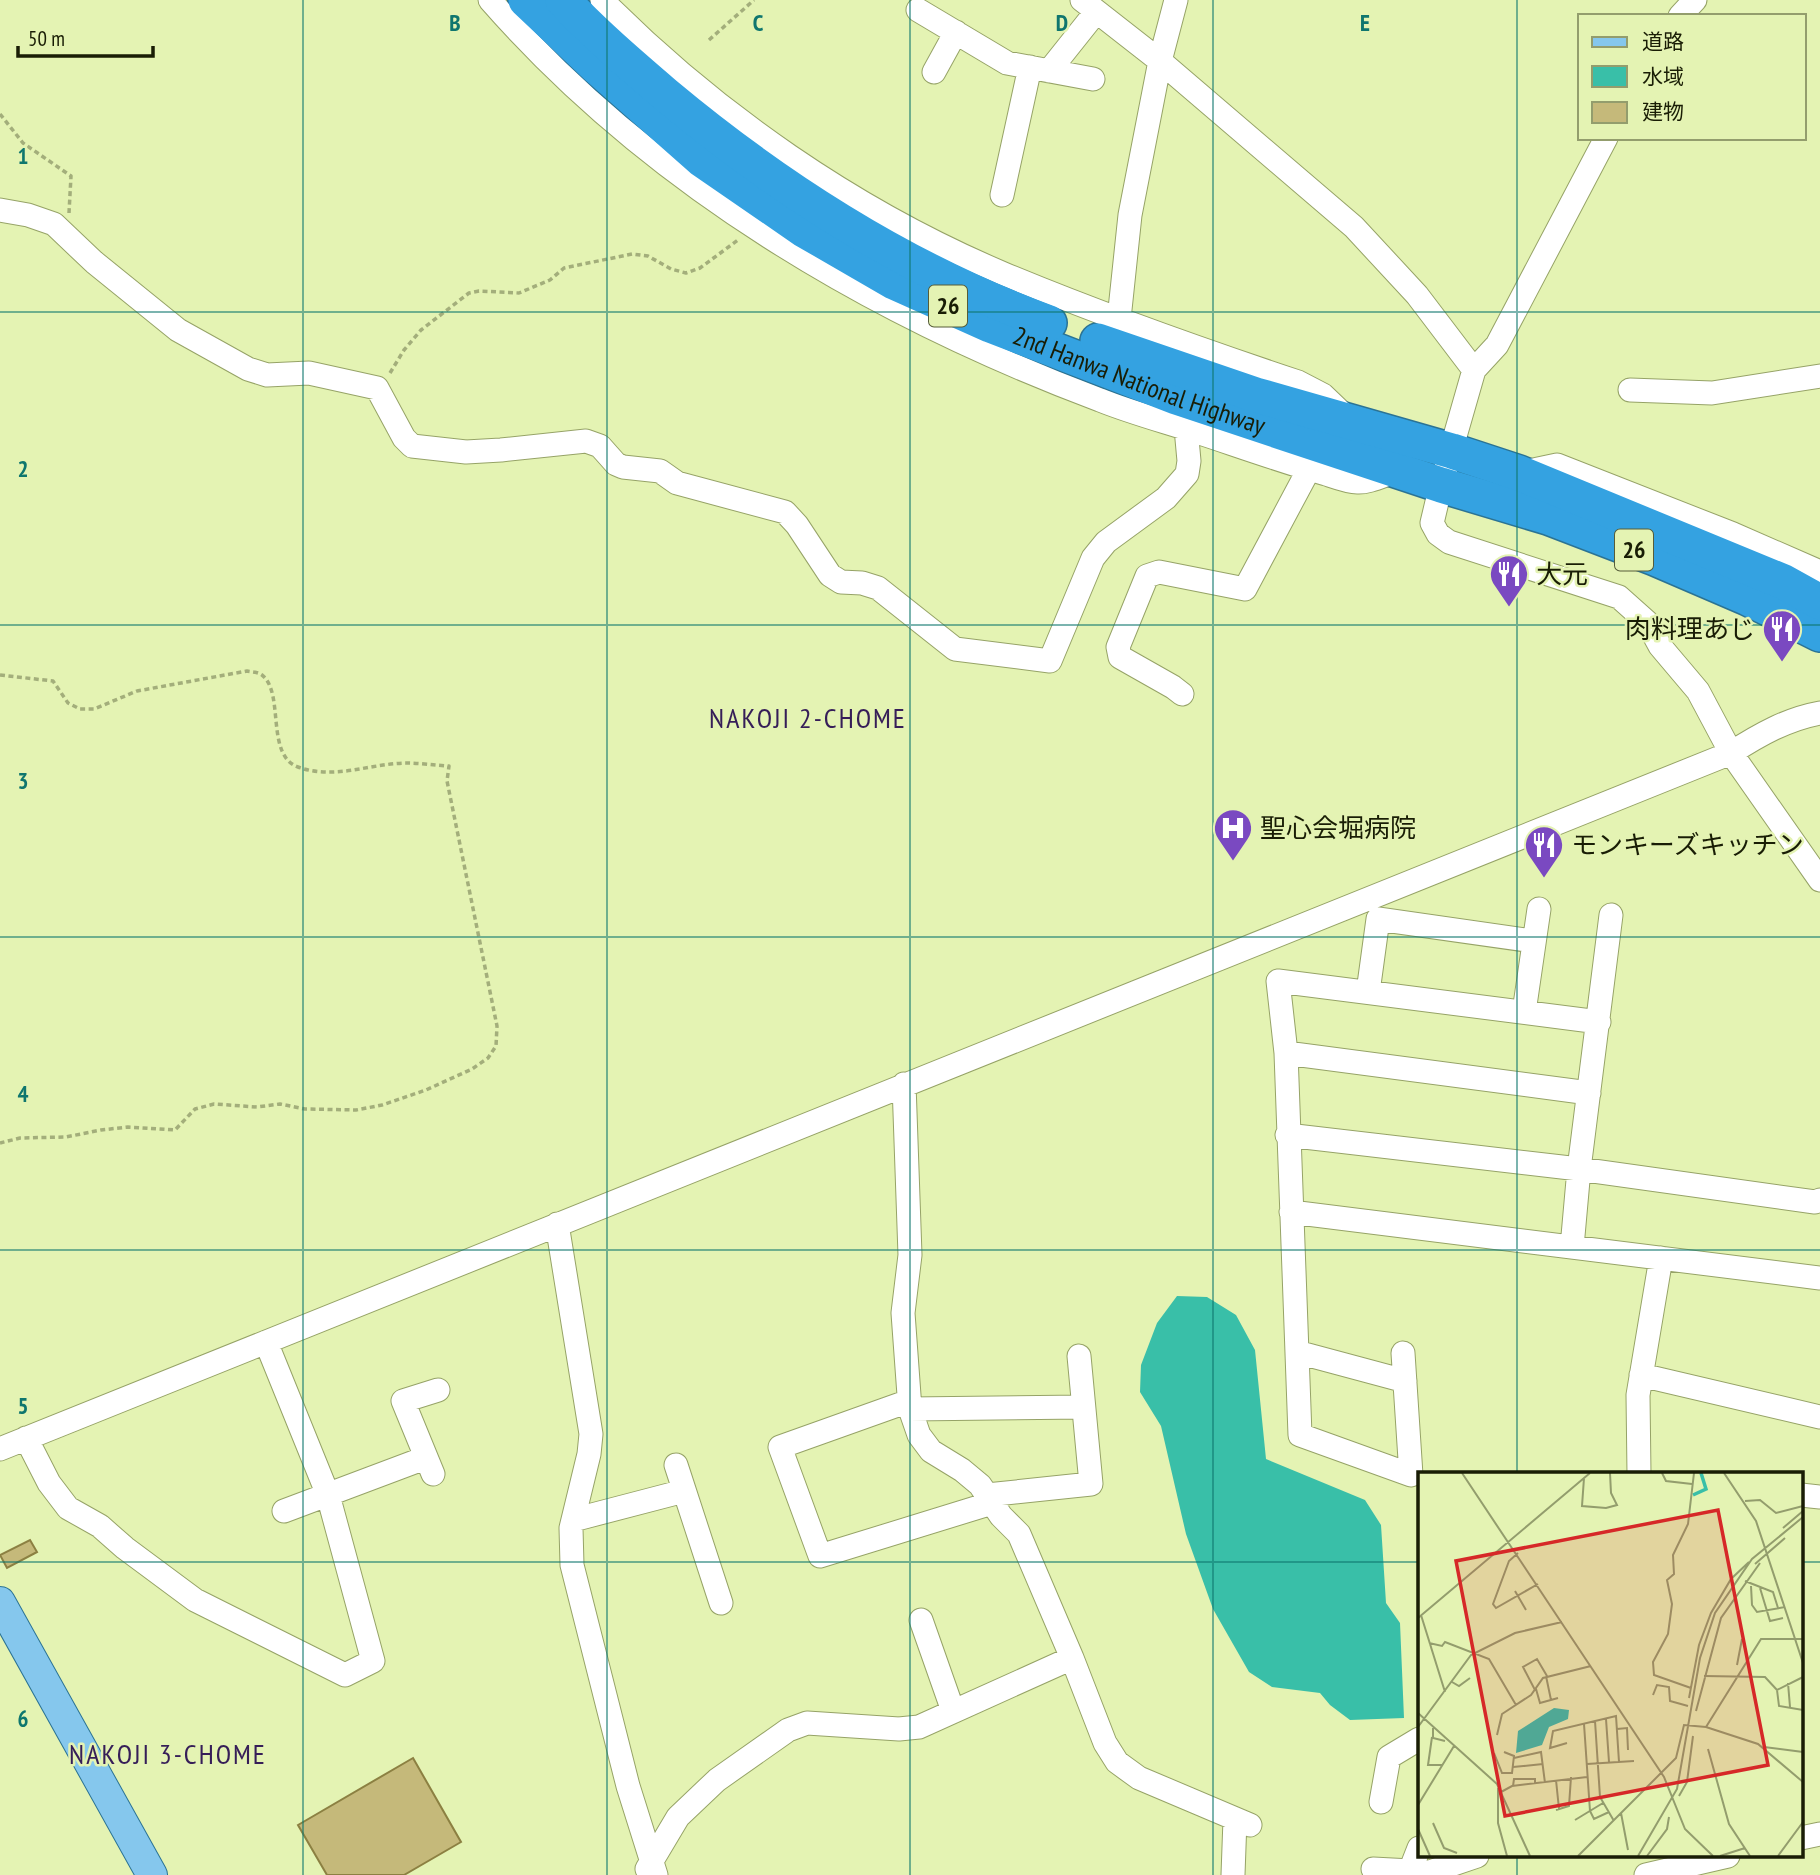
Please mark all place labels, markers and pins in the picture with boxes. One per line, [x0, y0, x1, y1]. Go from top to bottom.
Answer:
restaurant icon: 大元 [1488, 553, 1530, 608]
place label: 大元 [1536, 557, 1588, 590]
restaurant icon: 肉料理あじ [1761, 608, 1803, 663]
place label: 肉料理あじ [1625, 612, 1755, 645]
hospital icon: 聖心会堀病院 [1212, 807, 1254, 862]
place label: 聖心会堀病院 [1260, 811, 1416, 844]
restaurant icon: モンキーズキッチン [1523, 824, 1565, 879]
place label: モンキーズキッチン [1571, 828, 1804, 861]

